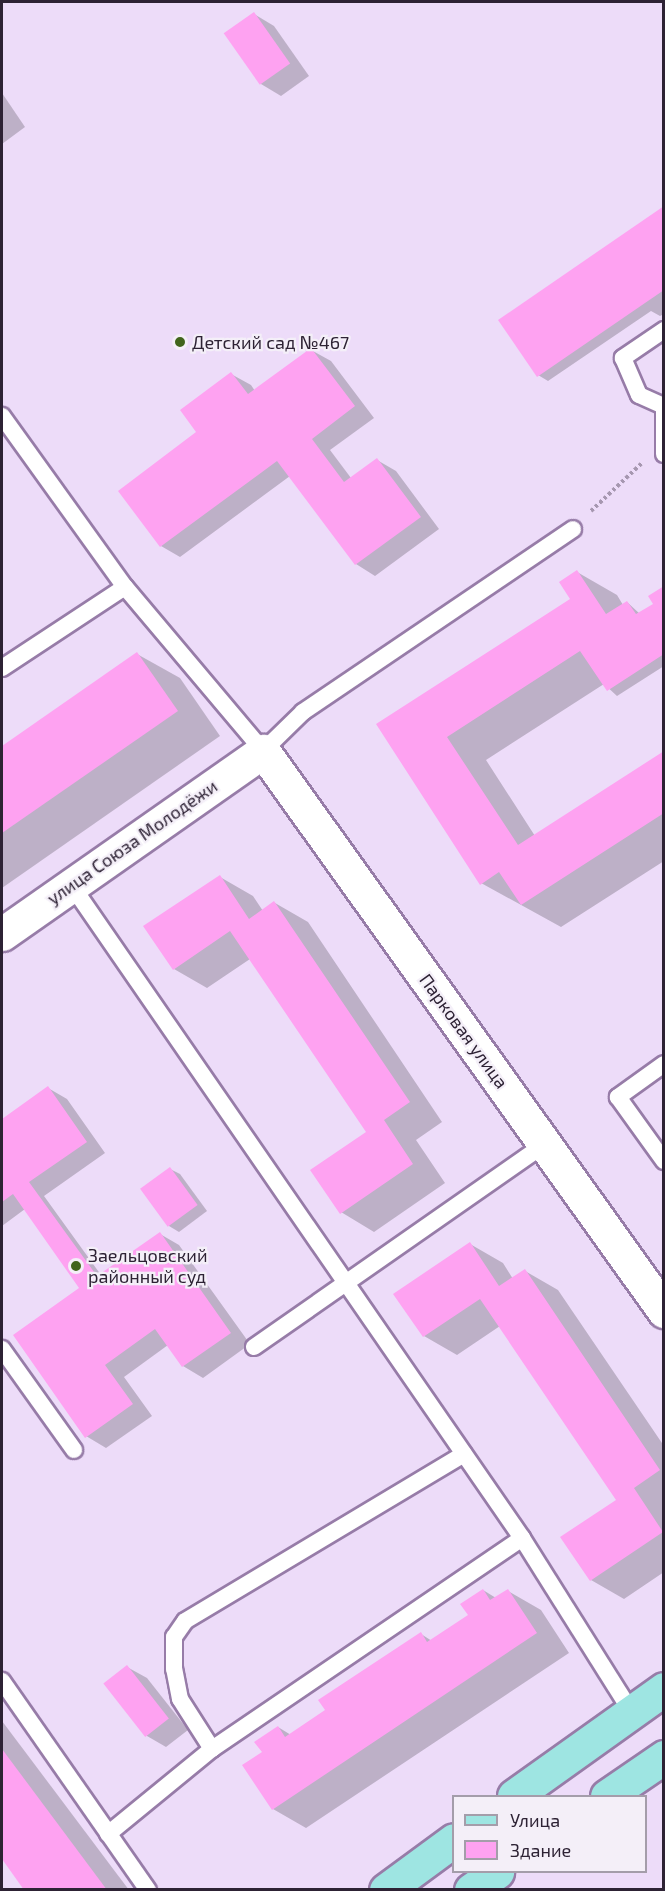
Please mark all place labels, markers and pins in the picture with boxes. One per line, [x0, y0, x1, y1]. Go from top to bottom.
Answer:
place label: Детский сад №467 [192, 331, 349, 353]
marker: Детский сад №467 [173, 335, 187, 349]
place label: Заельцовский районный суд [88, 1245, 207, 1288]
marker: Заельцовский районный суд [69, 1259, 83, 1273]

